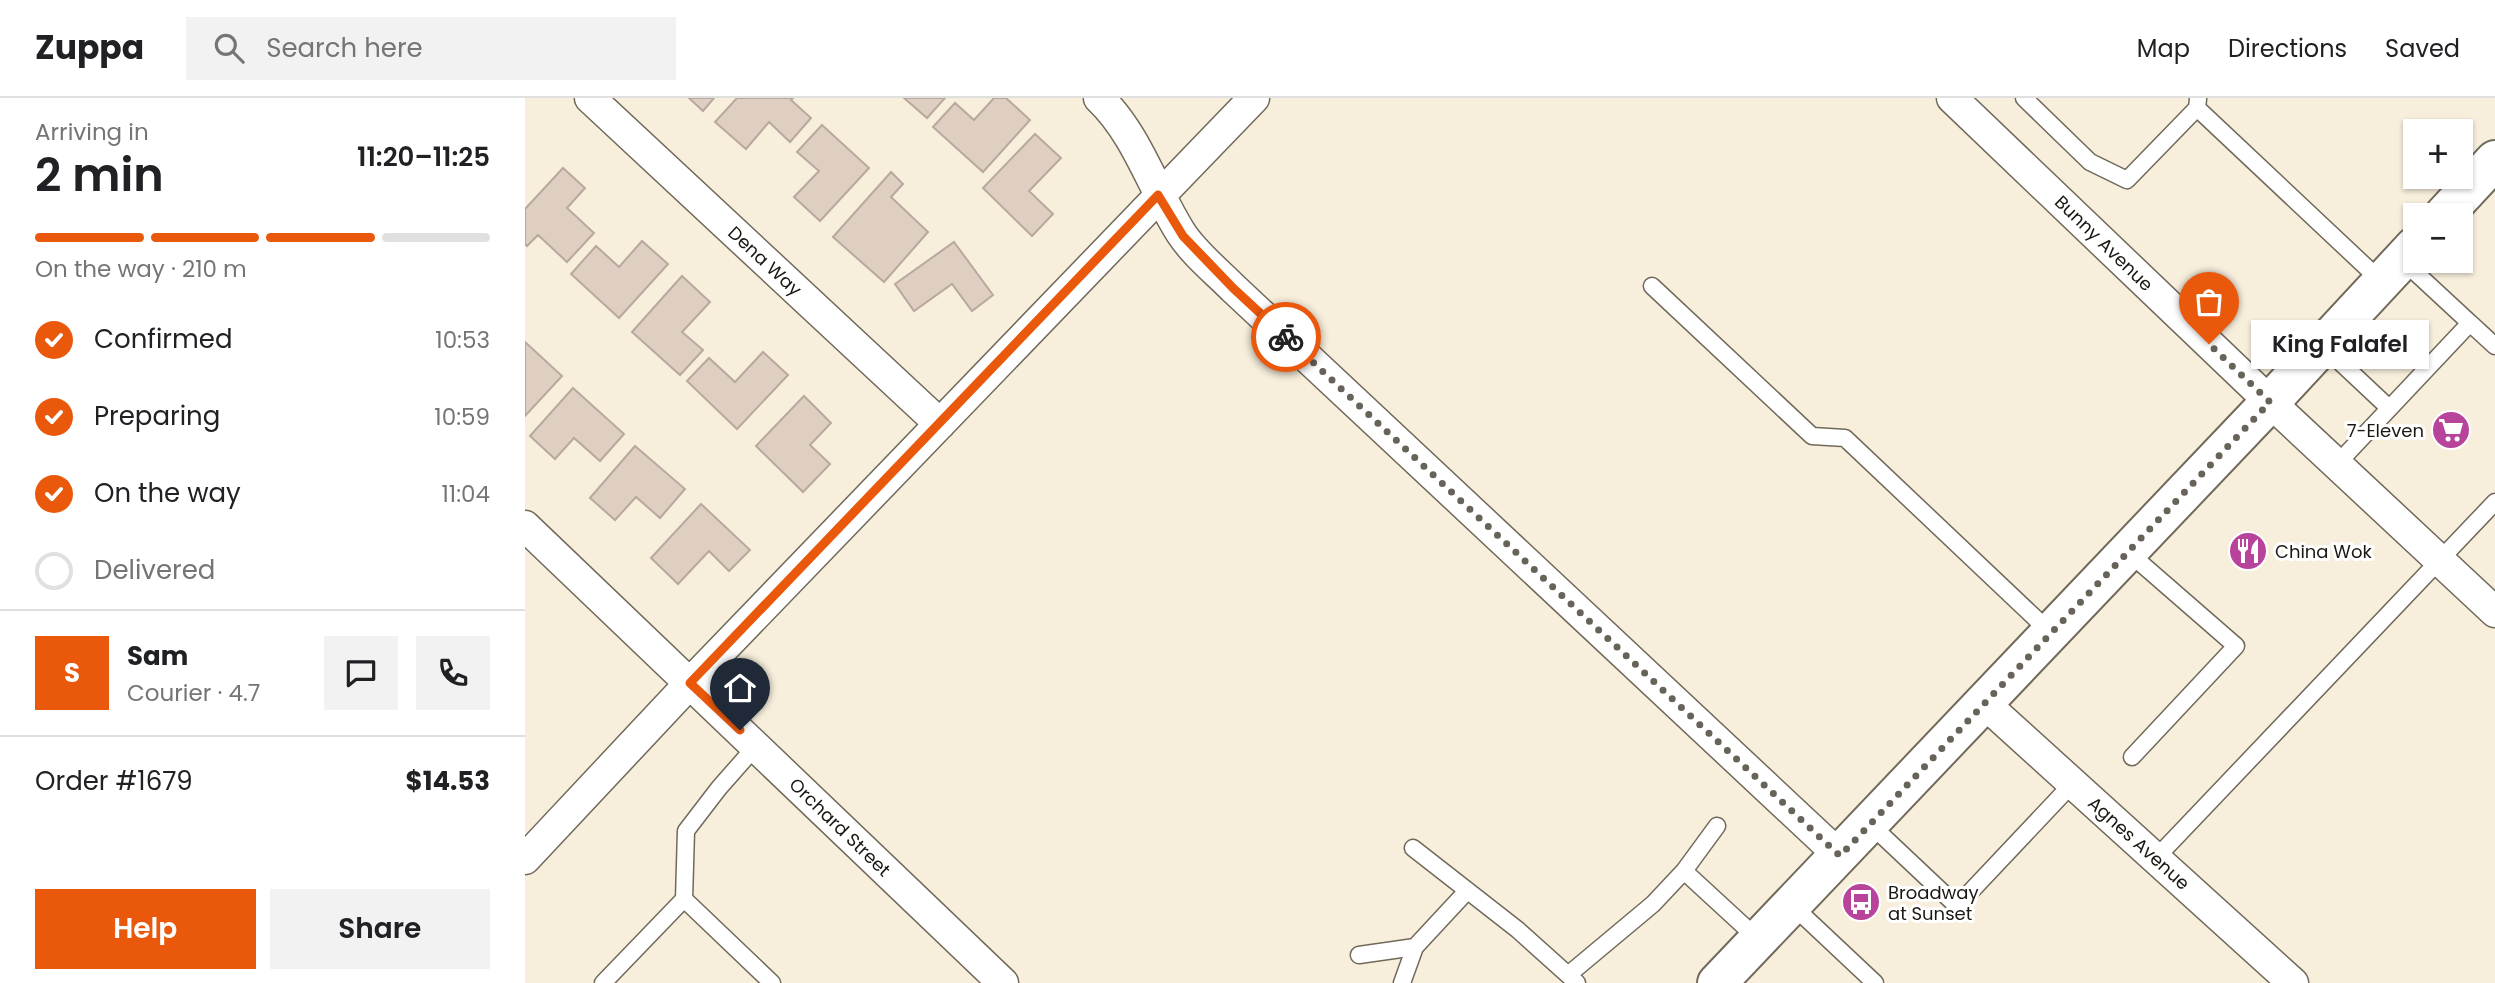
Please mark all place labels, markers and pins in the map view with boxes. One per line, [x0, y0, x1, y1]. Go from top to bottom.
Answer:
pin [2179, 272, 2239, 344]
callout: King Falafel [2251, 320, 2429, 368]
supermarket icon: 7-Eleven [2430, 409, 2472, 451]
place label: 7-Eleven [2347, 418, 2424, 443]
restaurant icon: China Wok [2227, 530, 2269, 572]
place label: China Wok [2275, 539, 2372, 564]
pin [710, 658, 770, 730]
place label: Broadway at Sunset [1888, 880, 1979, 926]
bus stop icon: Broadway at Sunset [1840, 881, 1882, 923]

